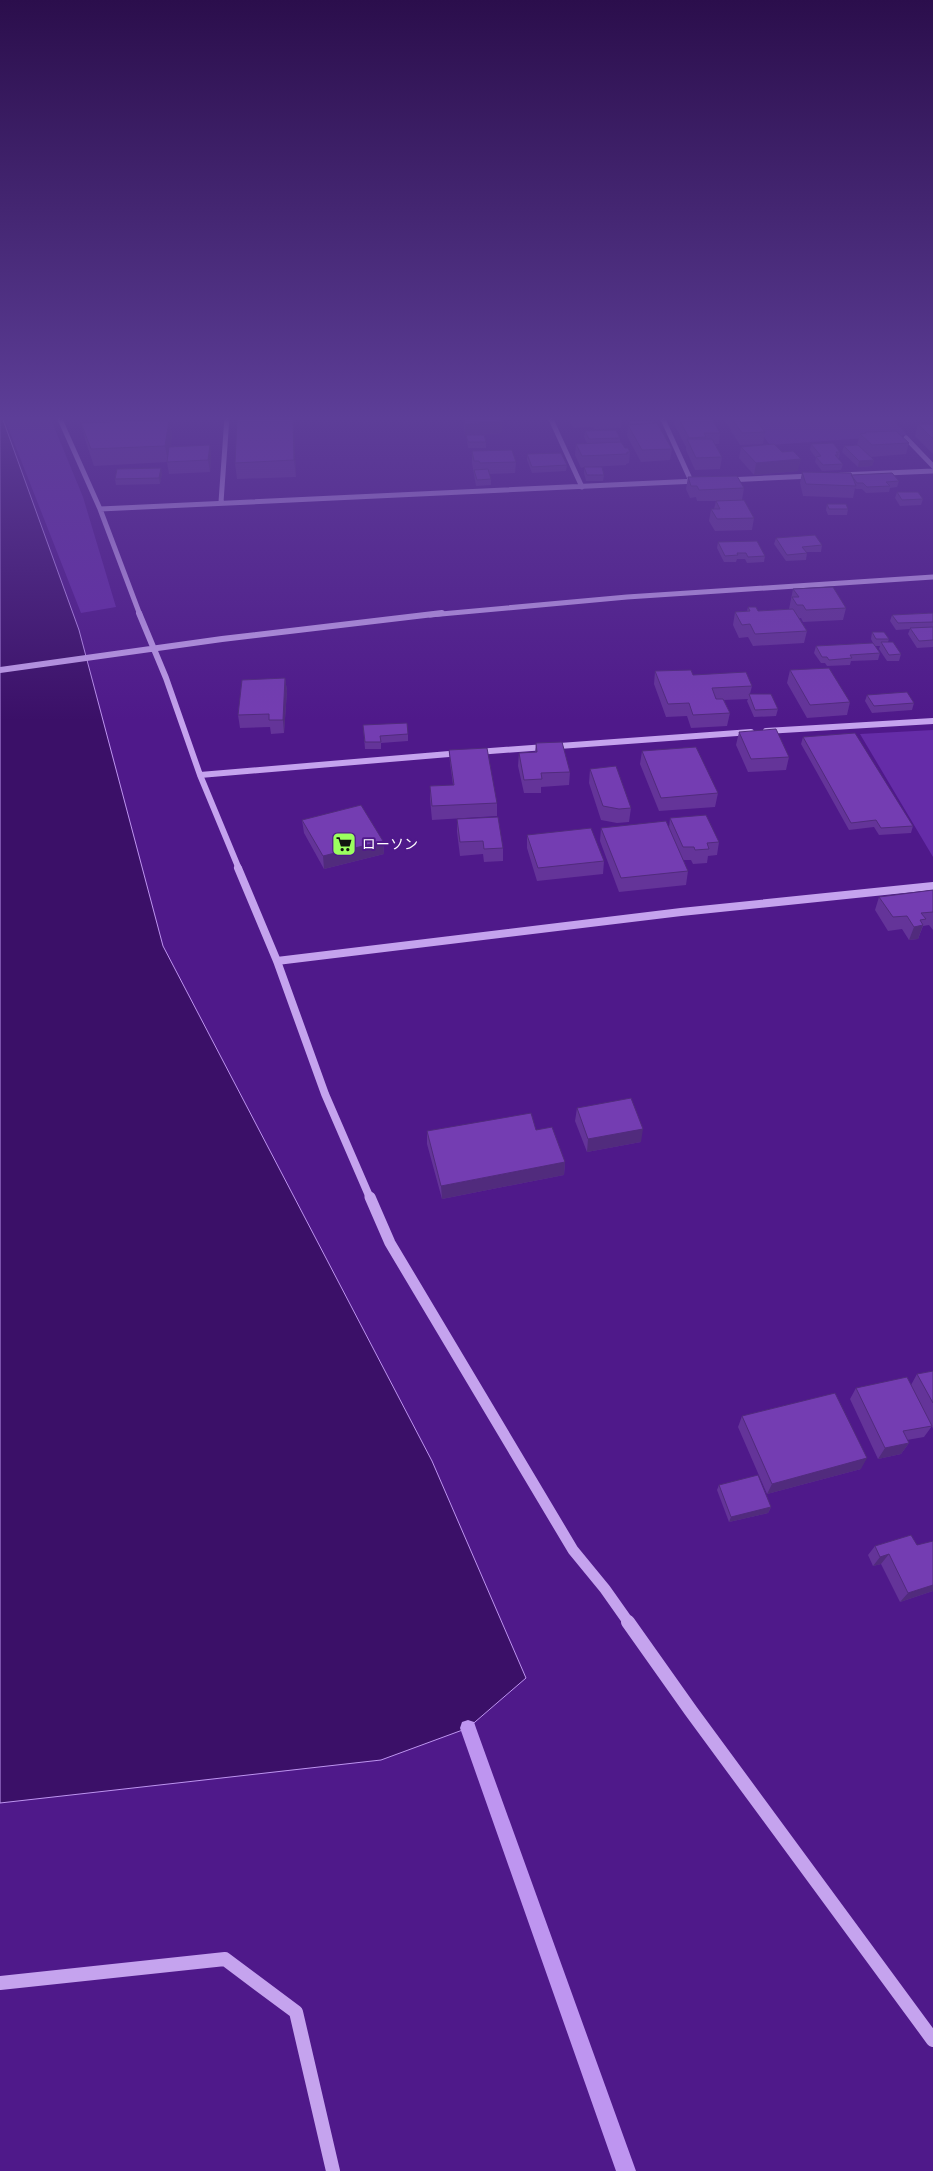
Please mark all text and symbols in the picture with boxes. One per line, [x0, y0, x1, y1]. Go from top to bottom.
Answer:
supermarket icon: ローソン [331, 831, 357, 857]
place label: ローソン [362, 834, 418, 853]

